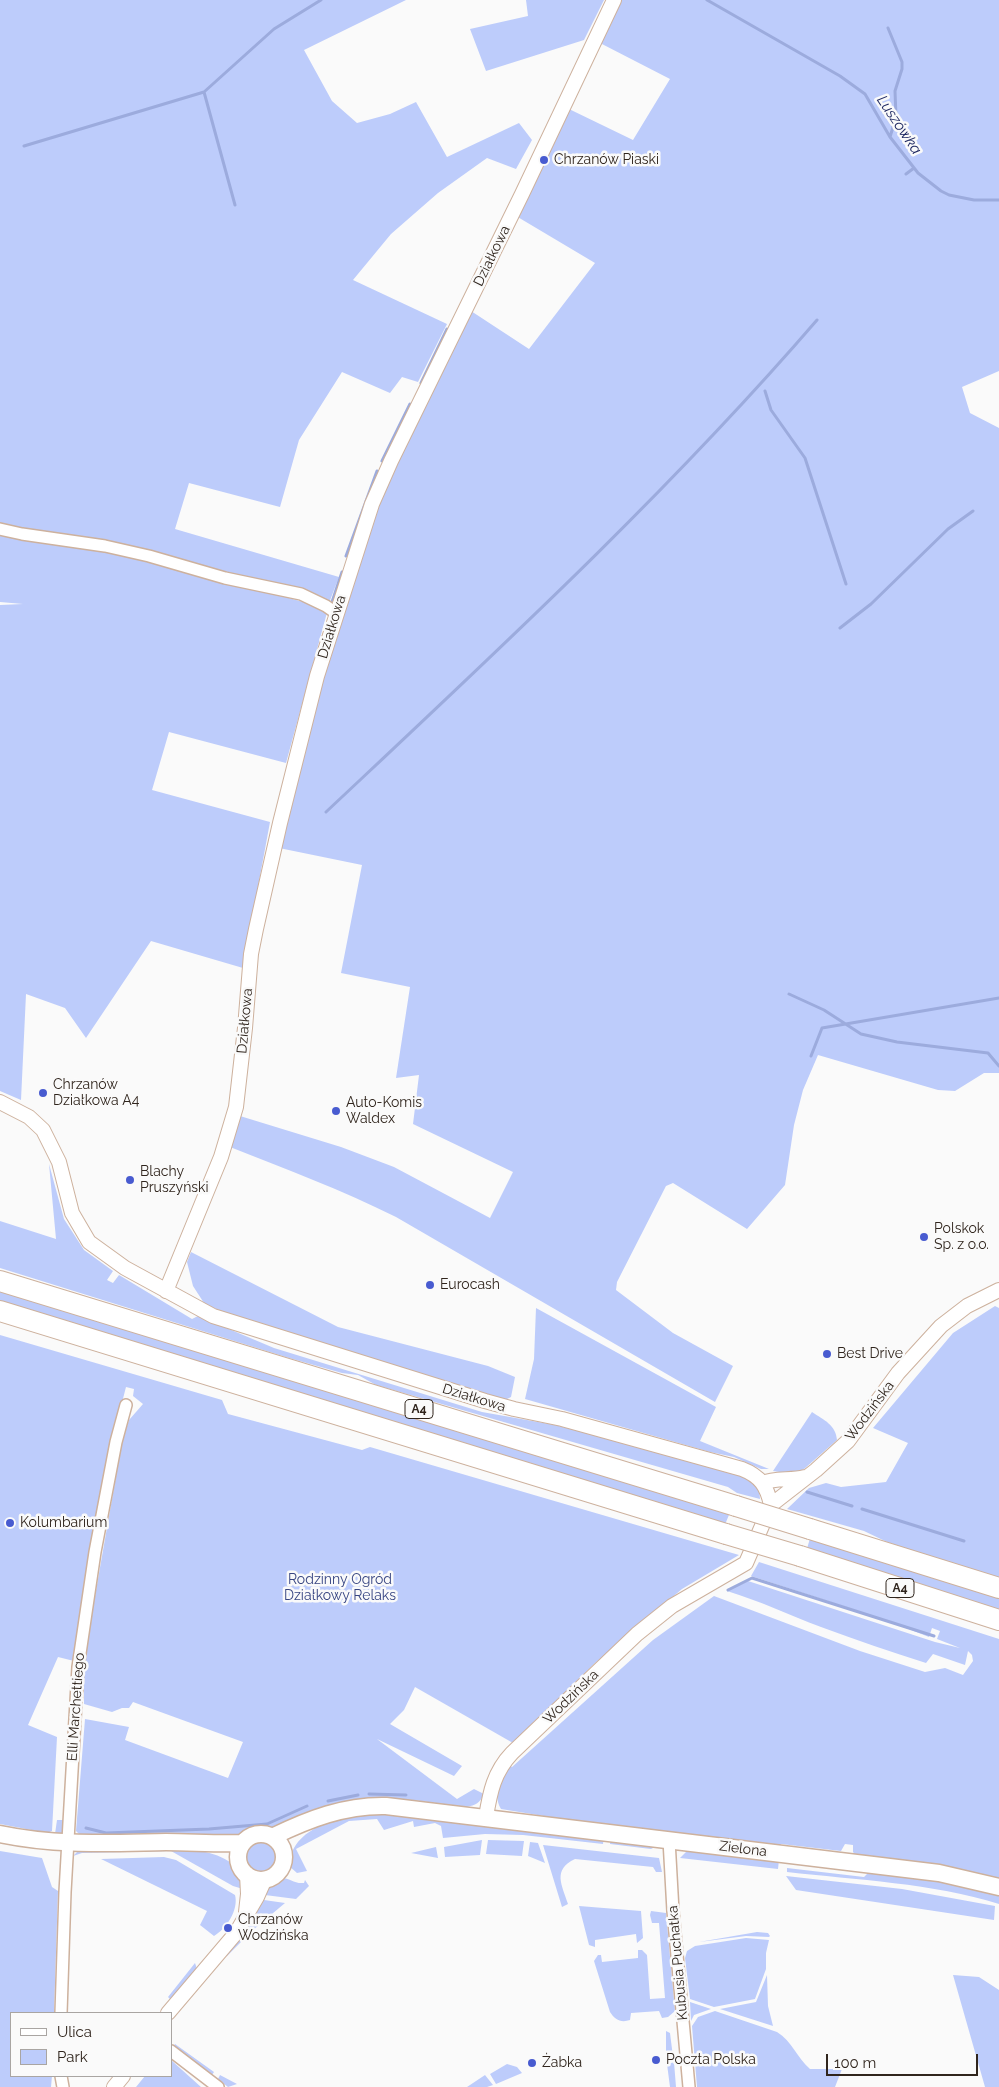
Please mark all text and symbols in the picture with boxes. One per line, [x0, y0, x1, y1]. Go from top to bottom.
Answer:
water label: Luszówka [873, 92, 925, 158]
place label: Chrzanów Piaski [554, 152, 659, 168]
marker: Chrzanów Piaski [538, 154, 550, 166]
street label: Działkowa [470, 223, 514, 289]
street label: Działkowa [314, 593, 350, 661]
street label: Działkowa [234, 988, 256, 1054]
place label: Chrzanów Działkowa A4 [53, 1077, 139, 1110]
marker: Chrzanów Działkowa A4 [37, 1087, 49, 1099]
place label: Auto-Komis Waldex [346, 1095, 422, 1128]
marker: Auto-Komis Waldex [330, 1105, 342, 1117]
place label: Blachy Pruszyński [140, 1164, 209, 1196]
marker: Blachy Pruszyński [124, 1174, 136, 1186]
place label: Polskok Sp. z o.o. [934, 1221, 989, 1254]
marker: Polskok Sp. z o.o. [918, 1231, 930, 1243]
place label: Eurocash [440, 1277, 500, 1293]
marker: Eurocash [424, 1279, 436, 1291]
place label: Best Drive [837, 1346, 903, 1362]
marker: Best Drive [821, 1348, 833, 1360]
street label: Wodzińska [842, 1378, 898, 1444]
street label: Działkowa [440, 1380, 508, 1416]
road number: A4 [405, 1400, 433, 1418]
place label: Kolumbarium [20, 1515, 107, 1531]
marker: Kolumbarium [4, 1517, 16, 1529]
park label: Rodzinny Ogród Działkowy Relaks [284, 1572, 396, 1604]
road number: A4 [886, 1579, 914, 1598]
street label: Elli Marchettiego [64, 1652, 88, 1762]
street label: Wodzińska [540, 1666, 602, 1728]
street label: Zielona [718, 1838, 768, 1860]
street label: Kubusia Puchatka [665, 1905, 691, 2021]
place label: Chrzanów Wodzińska [238, 1912, 309, 1944]
marker: Chrzanów Wodzińska [222, 1922, 234, 1934]
legend [10, 2012, 172, 2077]
text: Ulica [57, 2023, 92, 2041]
scale bar [829, 2044, 982, 2076]
text: Park [57, 2048, 88, 2066]
place label: Poczta Polska [666, 2052, 756, 2068]
marker: Poczta Polska [650, 2054, 662, 2066]
text: 100 m [834, 2054, 876, 2072]
place label: Żabka [542, 2055, 582, 2071]
marker: Żabka [526, 2057, 538, 2069]

